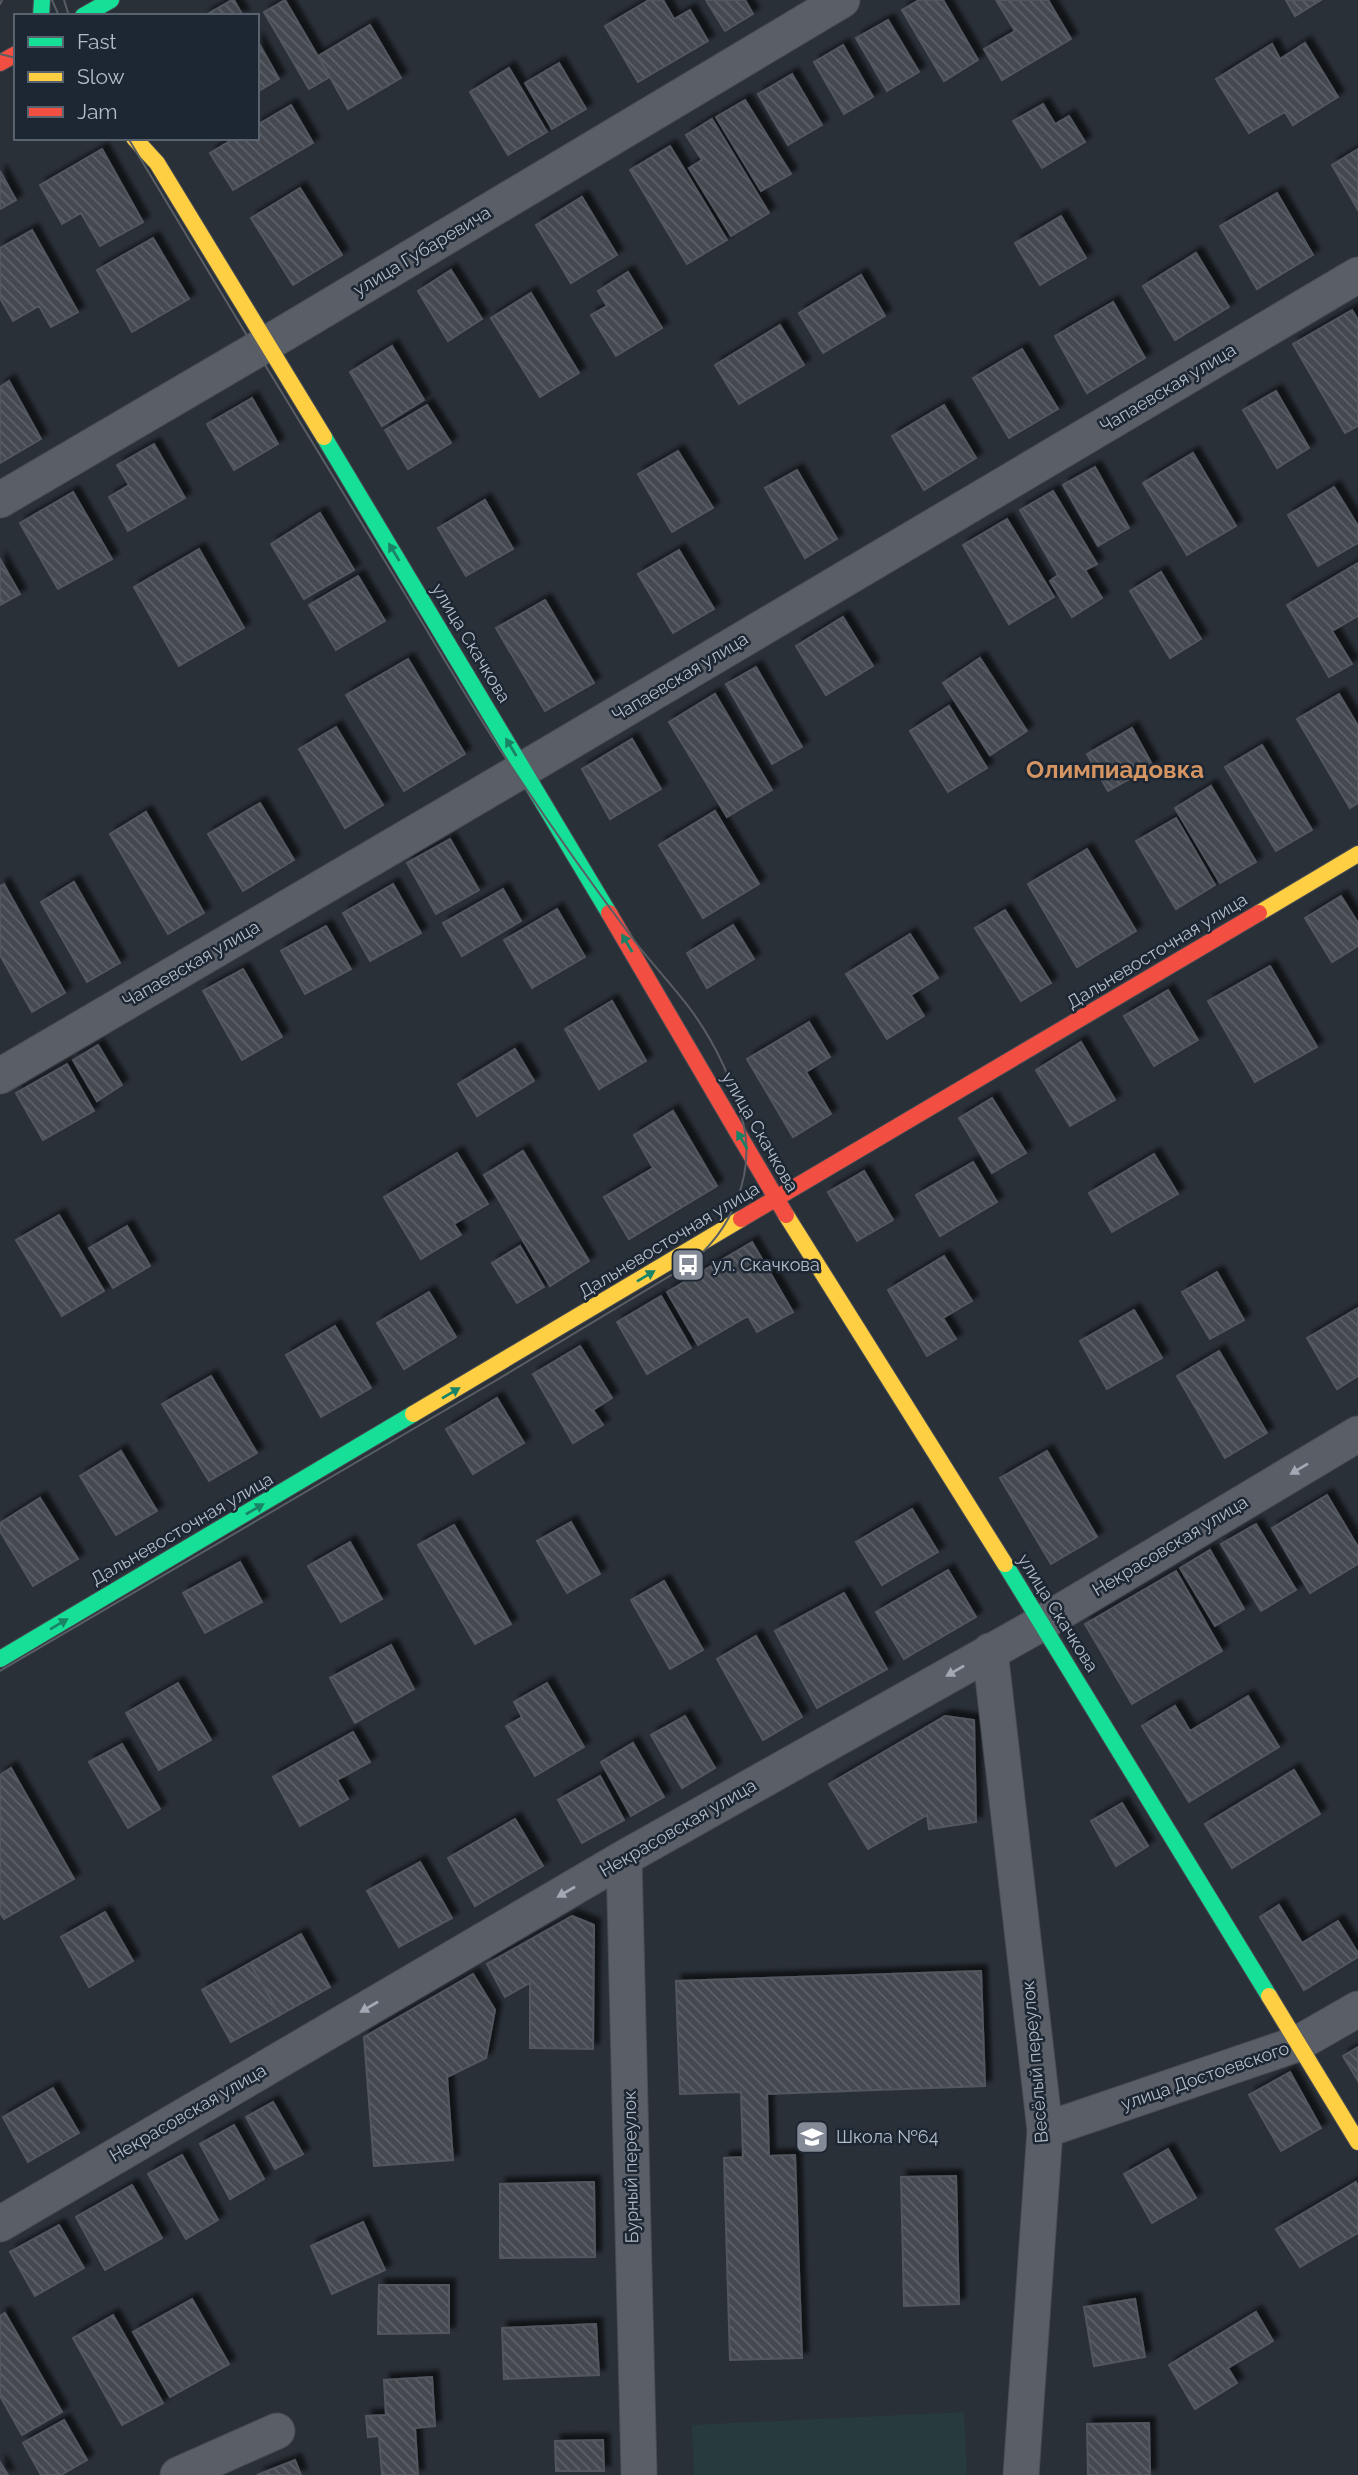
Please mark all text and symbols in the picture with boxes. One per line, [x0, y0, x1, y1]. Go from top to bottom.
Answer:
legend [14, 14, 259, 140]
text: Fast [77, 29, 117, 54]
text: Slow [77, 64, 125, 89]
text: Jam [77, 99, 118, 124]
street label: улица Губаревича [349, 201, 494, 300]
street label: Чапаевская улица [1096, 339, 1240, 436]
one-way arrow [388, 543, 400, 562]
street label: улица Скачкова [428, 579, 515, 706]
street label: Чапаевская улица [608, 628, 752, 725]
one-way arrow [505, 738, 518, 757]
district label: Олимпиадовка [1026, 755, 1204, 784]
street label: Дальневосточная улица [1063, 888, 1251, 1013]
street label: Чапаевская улица [118, 916, 263, 1011]
one-way arrow [621, 934, 633, 953]
street label: улица Скачкова [718, 1068, 803, 1196]
one-way arrow [736, 1130, 748, 1149]
street label: Дальневосточная улица [575, 1177, 763, 1302]
bus stop icon: ул. Скачкова [669, 1246, 707, 1284]
place label: ул. Скачкова [712, 1254, 820, 1275]
one-way arrow [636, 1270, 655, 1282]
one-way arrow [441, 1387, 460, 1399]
one-way arrow [1290, 1463, 1309, 1476]
street label: Дальневосточная улица [87, 1468, 277, 1589]
street label: Некрасовская улица [1088, 1491, 1251, 1600]
one-way arrow [245, 1503, 264, 1515]
street label: улица Скачкова [1014, 1550, 1103, 1676]
one-way arrow [49, 1618, 68, 1630]
one-way arrow [945, 1665, 965, 1677]
street label: Некрасовская улица [596, 1774, 760, 1881]
one-way arrow [556, 1886, 575, 1898]
street label: Весёлый переулок [1017, 1980, 1052, 2144]
one-way arrow [360, 2001, 379, 2014]
street label: улица Достоевского [1118, 2037, 1292, 2114]
street label: Некрасовская улица [106, 2059, 270, 2166]
street label: Бурный переулок [619, 2090, 642, 2244]
school or university icon: Школа №64 [793, 2118, 831, 2156]
place label: Школа №64 [836, 2126, 939, 2147]

